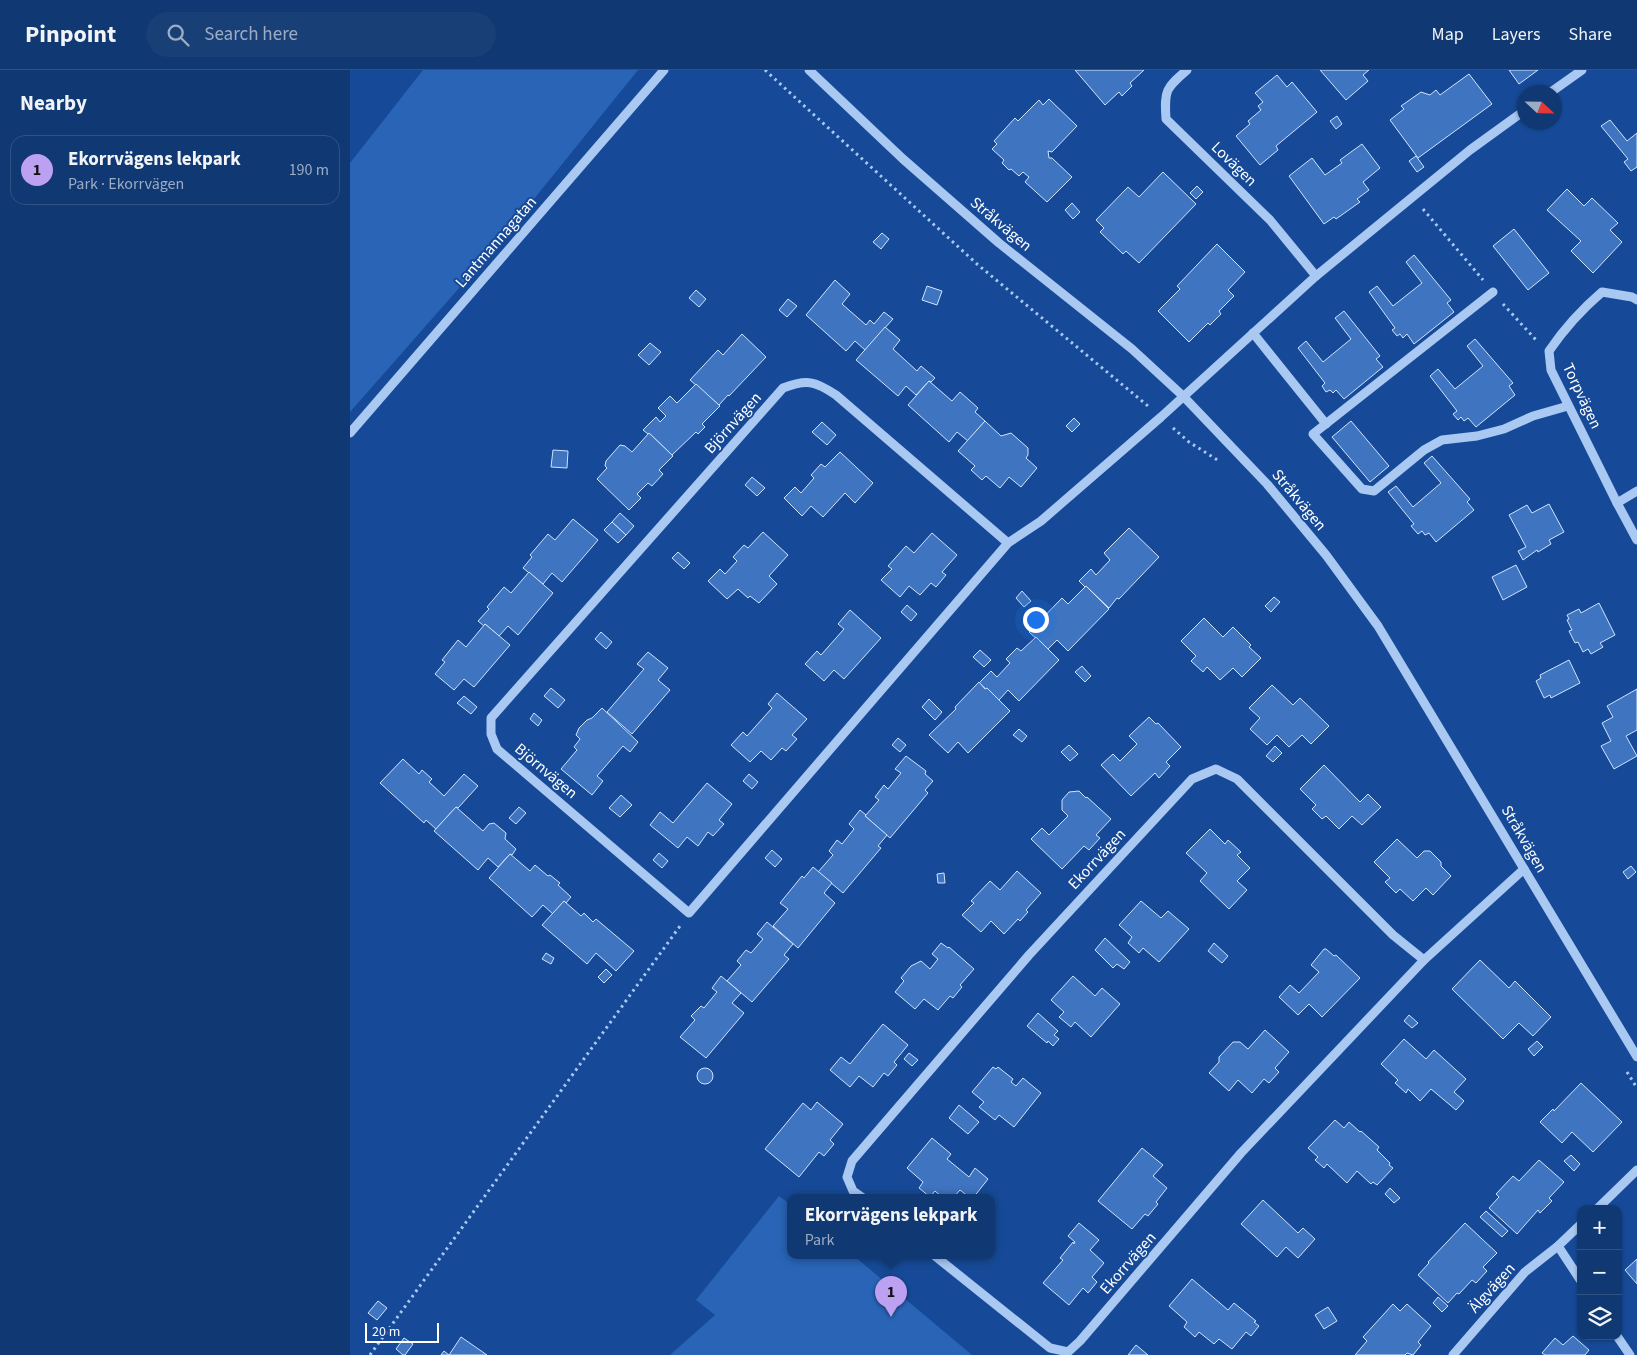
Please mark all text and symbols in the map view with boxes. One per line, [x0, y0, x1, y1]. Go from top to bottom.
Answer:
search box [146, 12, 496, 57]
text: Pinpoint [25, 17, 116, 52]
icon: search [164, 21, 192, 49]
text: Search here [204, 21, 298, 48]
text: Map [1432, 22, 1464, 47]
text: Layers [1492, 22, 1541, 47]
text: Share [1569, 22, 1612, 47]
north arrow [1517, 85, 1562, 130]
text: Nearby [20, 88, 87, 118]
street label: Lovägen [1206, 137, 1262, 191]
text: Ekorrvägens lekpark [68, 146, 241, 173]
text: 1 [33, 159, 41, 181]
text: 190 m [289, 159, 329, 181]
text: Park · Ekorrvägen [68, 173, 184, 195]
street label: Lantmannagatan [450, 192, 542, 292]
street label: Stråkvägen [965, 192, 1037, 256]
street label: Torpvägen [1557, 359, 1607, 433]
street label: Björnvägen [699, 387, 767, 459]
street label: Stråkvägen [1267, 464, 1331, 536]
your location [1023, 607, 1049, 633]
street label: Björnvägen [510, 738, 582, 804]
street label: Stråkvägen [1496, 801, 1552, 877]
street label: Ekorrvägen [1063, 824, 1131, 894]
popup [787, 1194, 995, 1259]
text: Ekorrvägens lekpark [805, 1202, 977, 1229]
map controls [1577, 1205, 1622, 1340]
button: + [1577, 1205, 1622, 1250]
street label: Ekorrvägen [1095, 1227, 1161, 1299]
text: Park [805, 1229, 835, 1251]
button: − [1577, 1250, 1622, 1295]
street label: Älgvägen [1464, 1258, 1520, 1318]
pin: 1 [875, 1276, 907, 1317]
button: layers [1577, 1295, 1622, 1340]
scale bar [365, 1320, 439, 1343]
text: 20 m [372, 1322, 400, 1342]

